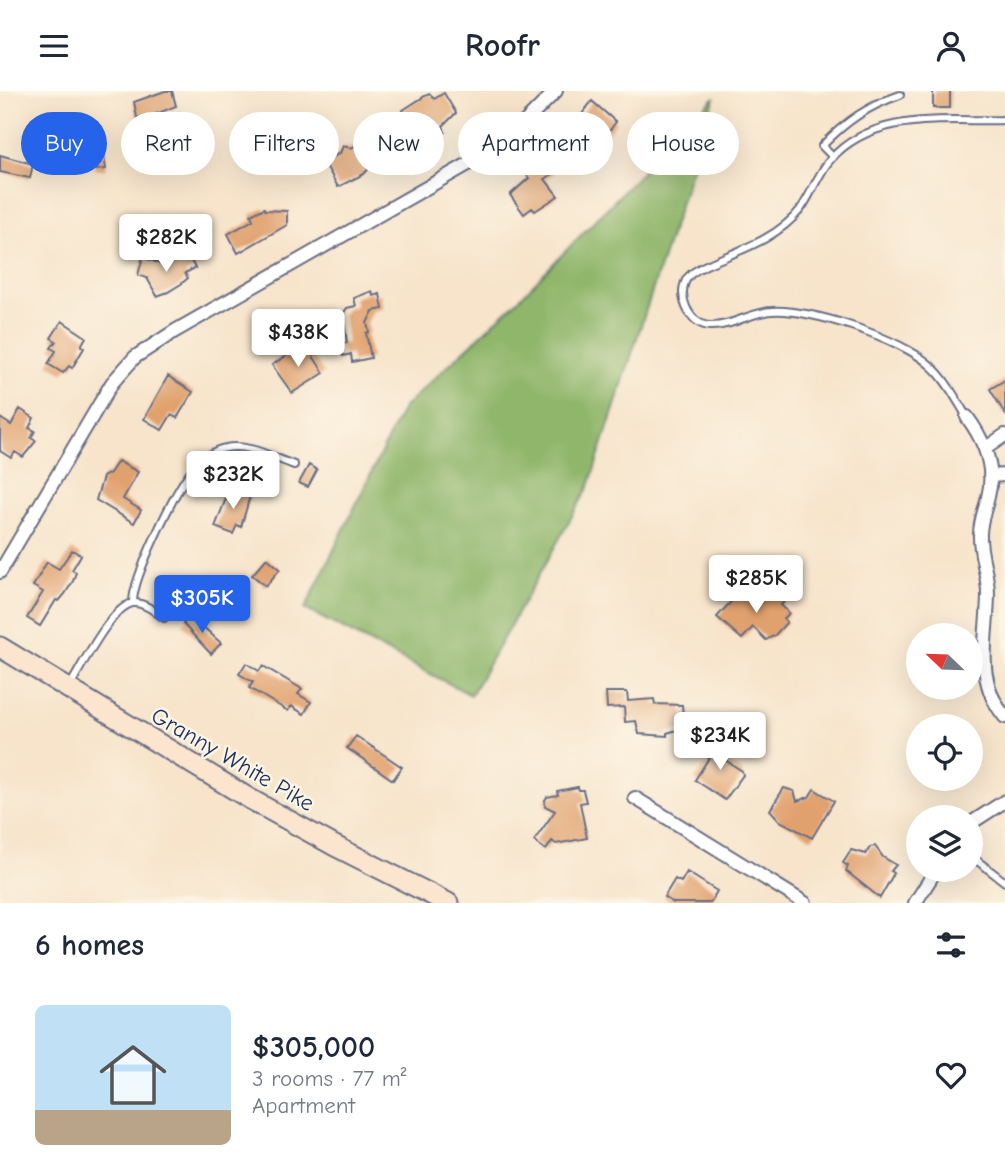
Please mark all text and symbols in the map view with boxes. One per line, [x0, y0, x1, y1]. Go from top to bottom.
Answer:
icon: menu [35, 27, 73, 65]
text: Roofr [465, 27, 540, 64]
icon: person [932, 27, 970, 65]
chip: Buy [21, 112, 107, 175]
chip: Rent [121, 112, 215, 175]
chip: Filters [229, 112, 339, 175]
chip: New [353, 112, 444, 175]
chip: Apartment [458, 112, 613, 175]
chip: House [627, 112, 739, 175]
pin: $282K [117, 215, 215, 274]
text: $282K [135, 223, 197, 250]
pin: $438K [249, 309, 347, 369]
text: $438K [268, 318, 328, 345]
pin: $232K [184, 451, 282, 511]
text: $232K [202, 460, 264, 487]
pin: $285K [707, 555, 805, 615]
text: $285K [725, 564, 787, 591]
pin: $305K [153, 575, 251, 635]
text: $305K [170, 584, 234, 611]
north arrow [906, 623, 984, 700]
map controls [906, 623, 983, 882]
street label: Granny White Pike [147, 702, 319, 817]
pin: $234K [671, 713, 769, 772]
button: locate [906, 714, 983, 791]
text: $234K [690, 721, 750, 748]
button: layers [906, 805, 983, 882]
icon: filters [932, 926, 970, 964]
text: 6 homes [35, 928, 144, 963]
text: $305,000 [252, 1030, 375, 1065]
icon: home [91, 1033, 175, 1117]
icon: heart [932, 1056, 970, 1094]
text: 3 rooms · 77 m² [252, 1065, 407, 1092]
text: Apartment [252, 1092, 355, 1119]

